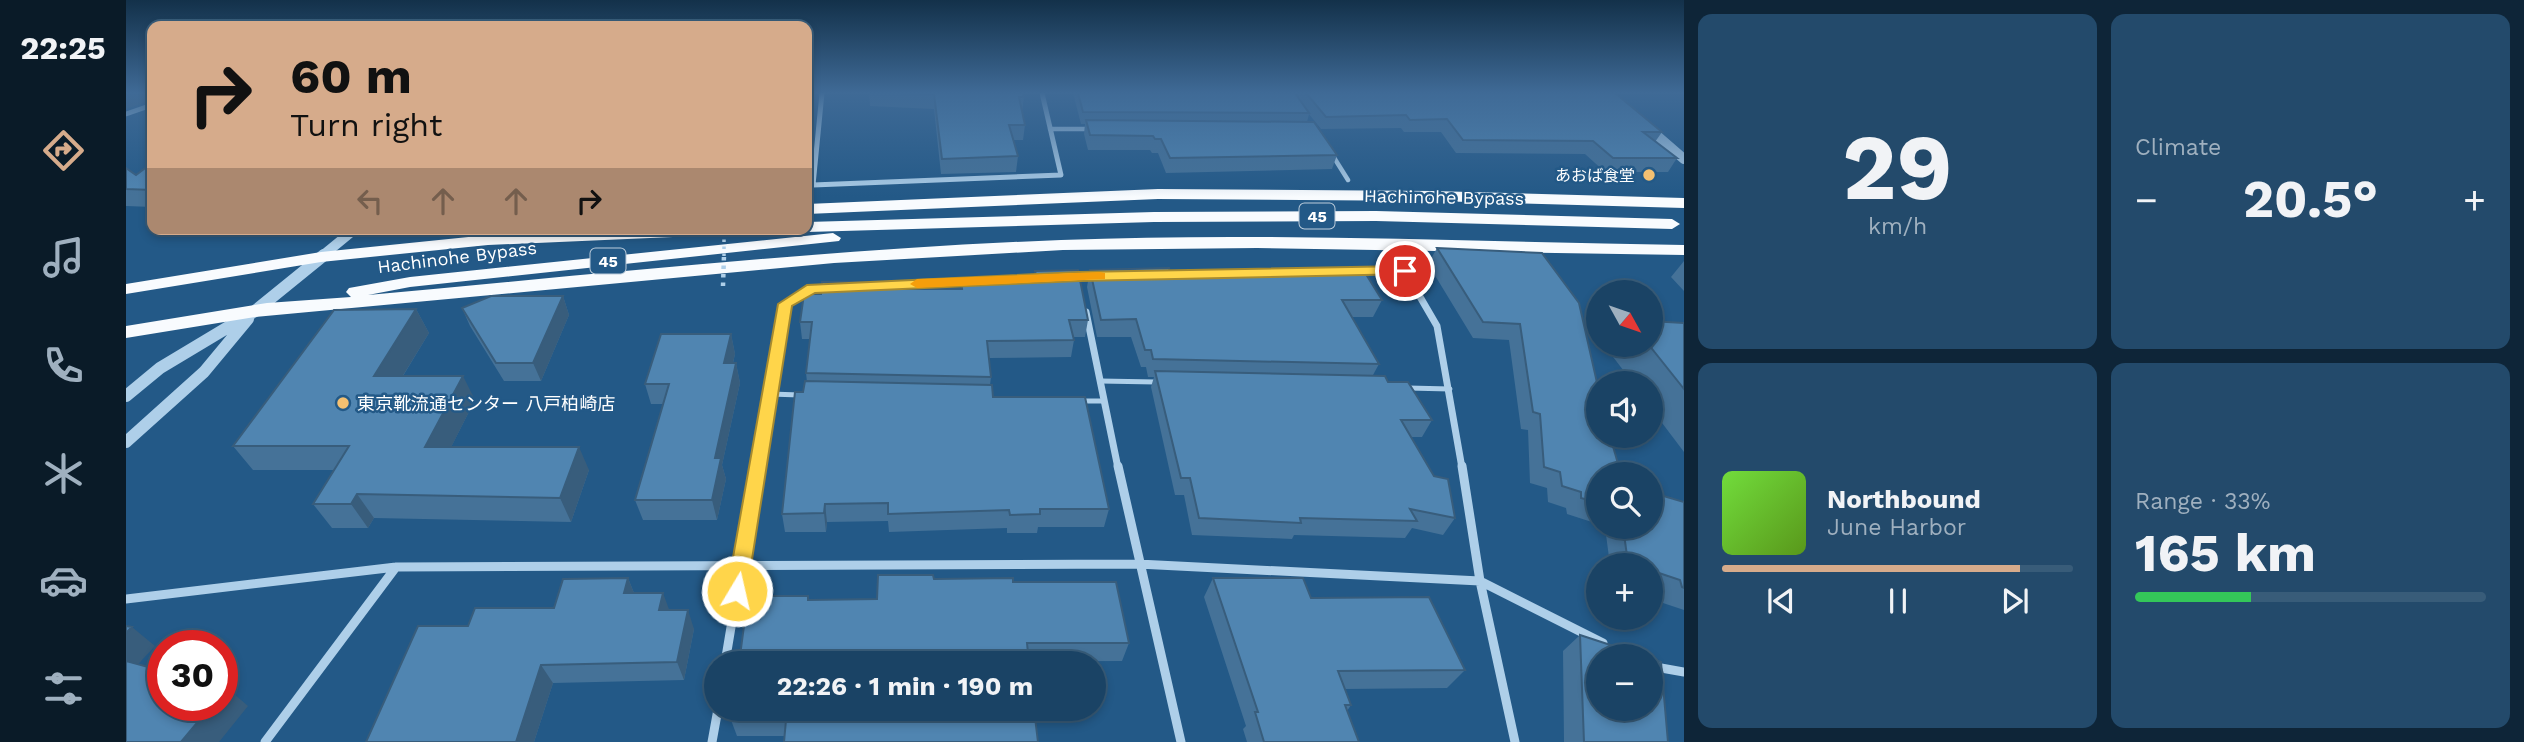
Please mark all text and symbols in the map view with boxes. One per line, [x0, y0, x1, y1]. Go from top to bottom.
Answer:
text: 22:25 [20, 29, 106, 67]
text: 60 m [290, 47, 412, 105]
icon: right [175, 49, 266, 140]
text: Turn right [290, 106, 442, 144]
text: 29 [1842, 114, 1953, 221]
icon: directions [39, 126, 88, 175]
text: Climate [2135, 134, 2221, 161]
place label: あおば食堂 [1555, 166, 1635, 185]
marker: あおば食堂 [1641, 167, 1657, 183]
text: 20.5° [2243, 169, 2378, 230]
text: − [2135, 178, 2158, 222]
text: + [2463, 178, 2486, 222]
icon: left [351, 182, 389, 220]
icon: ahead [424, 182, 462, 220]
icon: ahead [497, 182, 535, 220]
icon: right [570, 182, 608, 220]
street label: Hachinohe Bypass [1364, 185, 1524, 209]
road number: 45 [1300, 204, 1334, 229]
text: km/h [1868, 213, 1927, 240]
icon: music [39, 233, 88, 282]
street label: Hachinohe Bypass [376, 237, 538, 277]
pin [1375, 241, 1435, 301]
road number: 45 [590, 248, 626, 274]
icon: arrive [1386, 252, 1424, 290]
north arrow [1586, 280, 1662, 357]
map controls [1586, 280, 1663, 721]
icon: phone [39, 341, 88, 390]
button: sound [1586, 371, 1663, 448]
place label: 東京靴流通センター 八戸柏崎店 [357, 393, 615, 414]
marker: 東京靴流通センター 八戸柏崎店 [335, 395, 351, 411]
icon: climate [39, 449, 88, 498]
button: search [1586, 462, 1663, 539]
text: Northbound [1827, 484, 1981, 514]
text: Range · 33% [2135, 488, 2270, 515]
text: June Harbor [1827, 514, 1966, 541]
text: 165 km [2135, 523, 2316, 584]
button: + [1586, 553, 1663, 630]
position arrow [700, 554, 774, 628]
icon: car [39, 556, 88, 605]
icon: previous [1762, 582, 1800, 620]
icon: pause [1879, 582, 1917, 620]
icon: next [1996, 582, 2034, 620]
speed limit sign: 30 [147, 630, 238, 721]
button: − [1586, 644, 1663, 721]
icon: filters [39, 664, 88, 713]
text: 22:26 · 1 min · 190 m [777, 671, 1033, 701]

